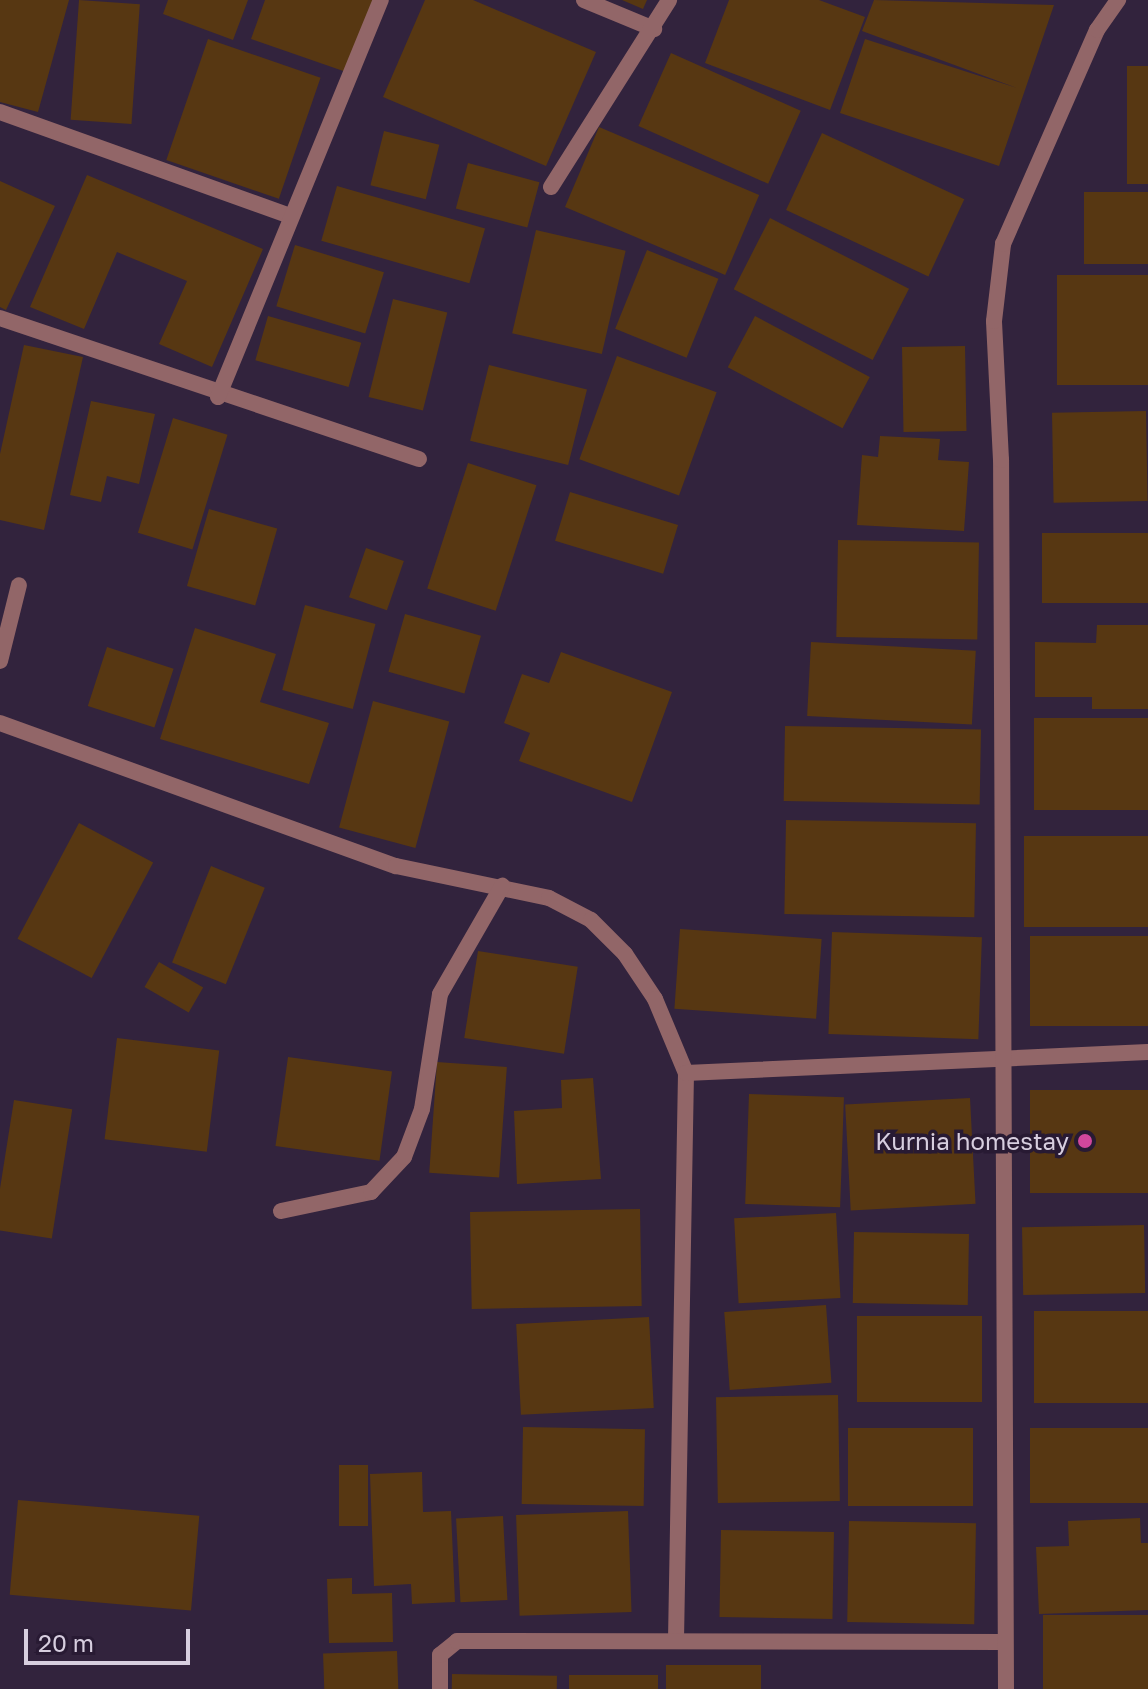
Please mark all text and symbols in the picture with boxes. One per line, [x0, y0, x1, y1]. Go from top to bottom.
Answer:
place label: Kurnia homestay [875, 1127, 1069, 1155]
marker: Kurnia homestay [1076, 1132, 1094, 1150]
scale bar [28, 1613, 194, 1663]
text: 20 m [38, 1628, 94, 1657]

